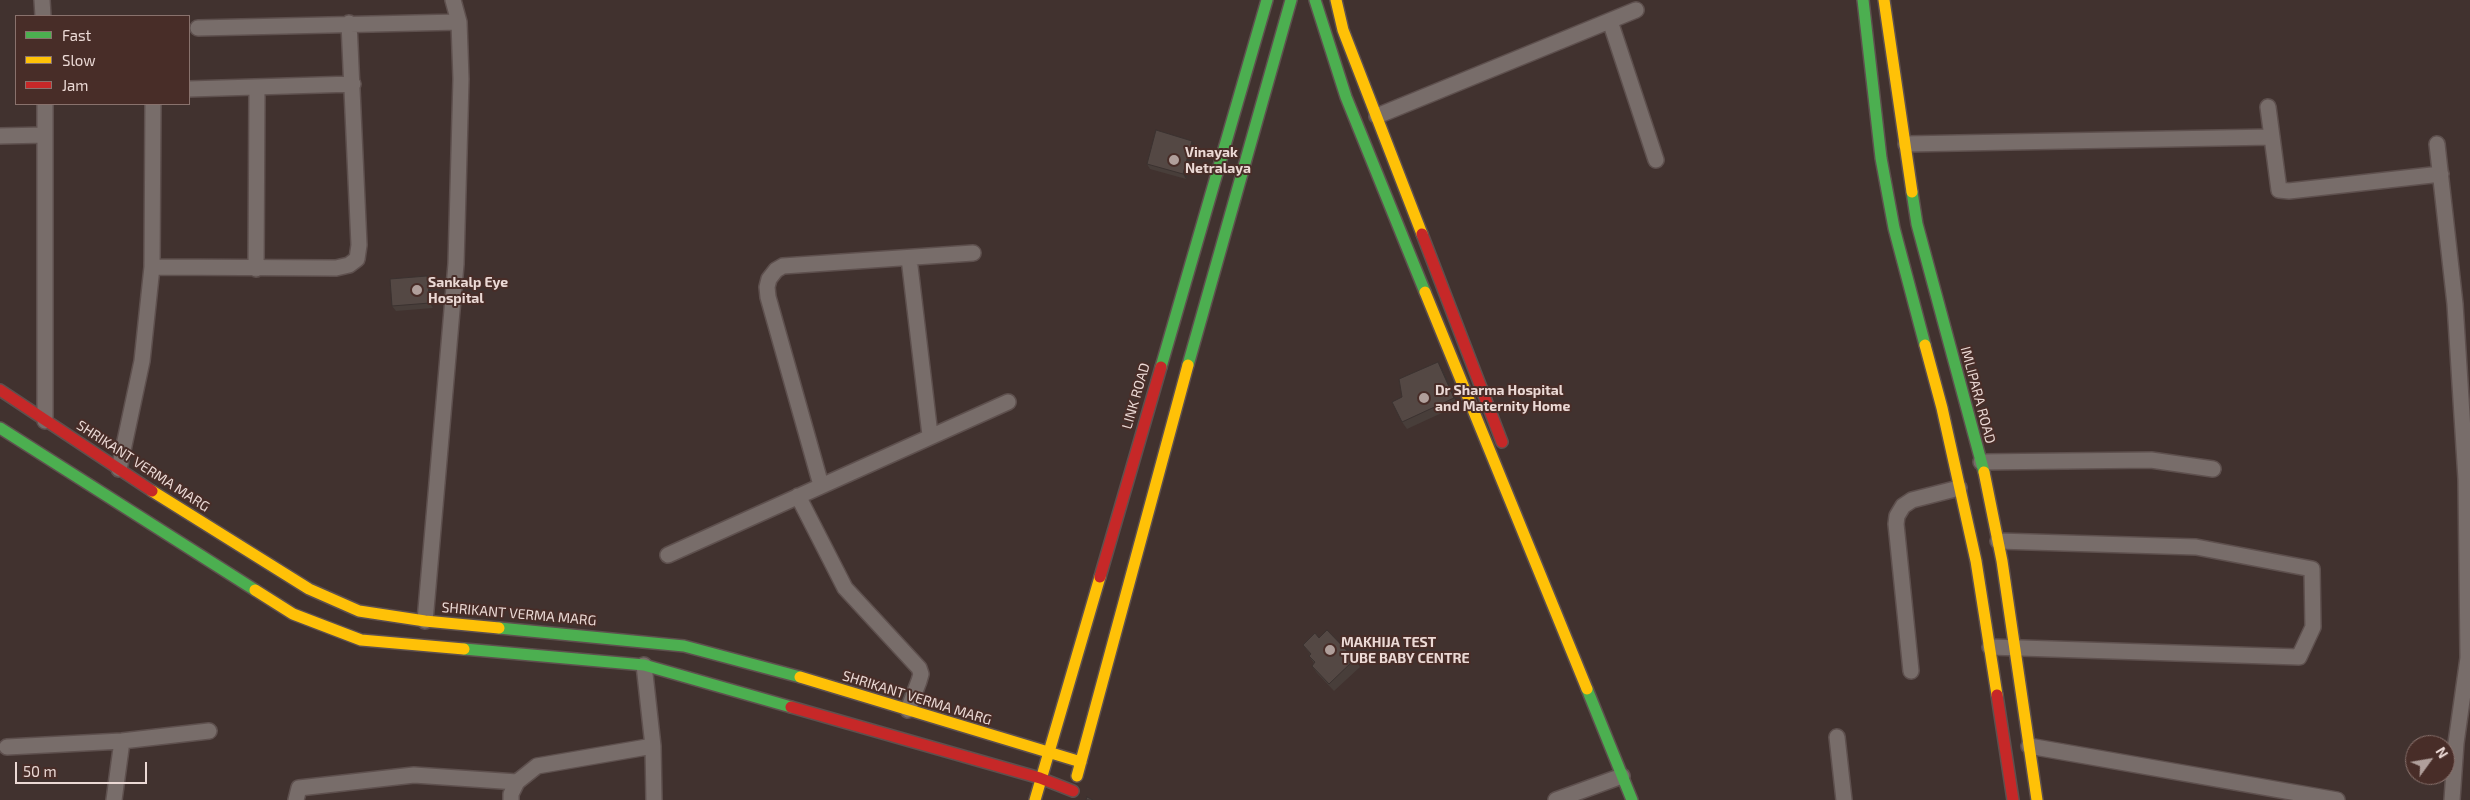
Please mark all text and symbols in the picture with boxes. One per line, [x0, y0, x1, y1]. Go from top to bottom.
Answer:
legend [15, 15, 190, 105]
text: Fast [62, 26, 91, 44]
text: Slow [62, 51, 96, 69]
text: Jam [62, 76, 88, 94]
place label: Vinayak Netralaya [1185, 144, 1251, 176]
marker: Vinayak Netralaya [1167, 153, 1181, 167]
place label: Sankalp Eye Hospital [428, 274, 508, 306]
marker: Sankalp Eye Hospital [410, 283, 424, 297]
street label: IMLIPARA ROAD [1957, 345, 1999, 445]
street label: LINK ROAD [1119, 361, 1153, 431]
place label: Dr Sharma Hospital and Maternity Home [1435, 382, 1570, 414]
marker: Dr Sharma Hospital and Maternity Home [1417, 391, 1431, 405]
street label: SHRIKANT VERMA MARG [73, 417, 213, 515]
street label: SHRIKANT VERMA MARG [441, 599, 597, 629]
place label: MAKHIJA TEST TUBE BABY CENTRE [1341, 634, 1470, 666]
marker: MAKHIJA TEST TUBE BABY CENTRE [1323, 643, 1337, 657]
street label: SHRIKANT VERMA MARG [840, 667, 994, 729]
north arrow [2405, 735, 2455, 785]
text: N [2432, 744, 2452, 761]
scale bar [18, 752, 150, 784]
text: 50 m [23, 762, 57, 780]

